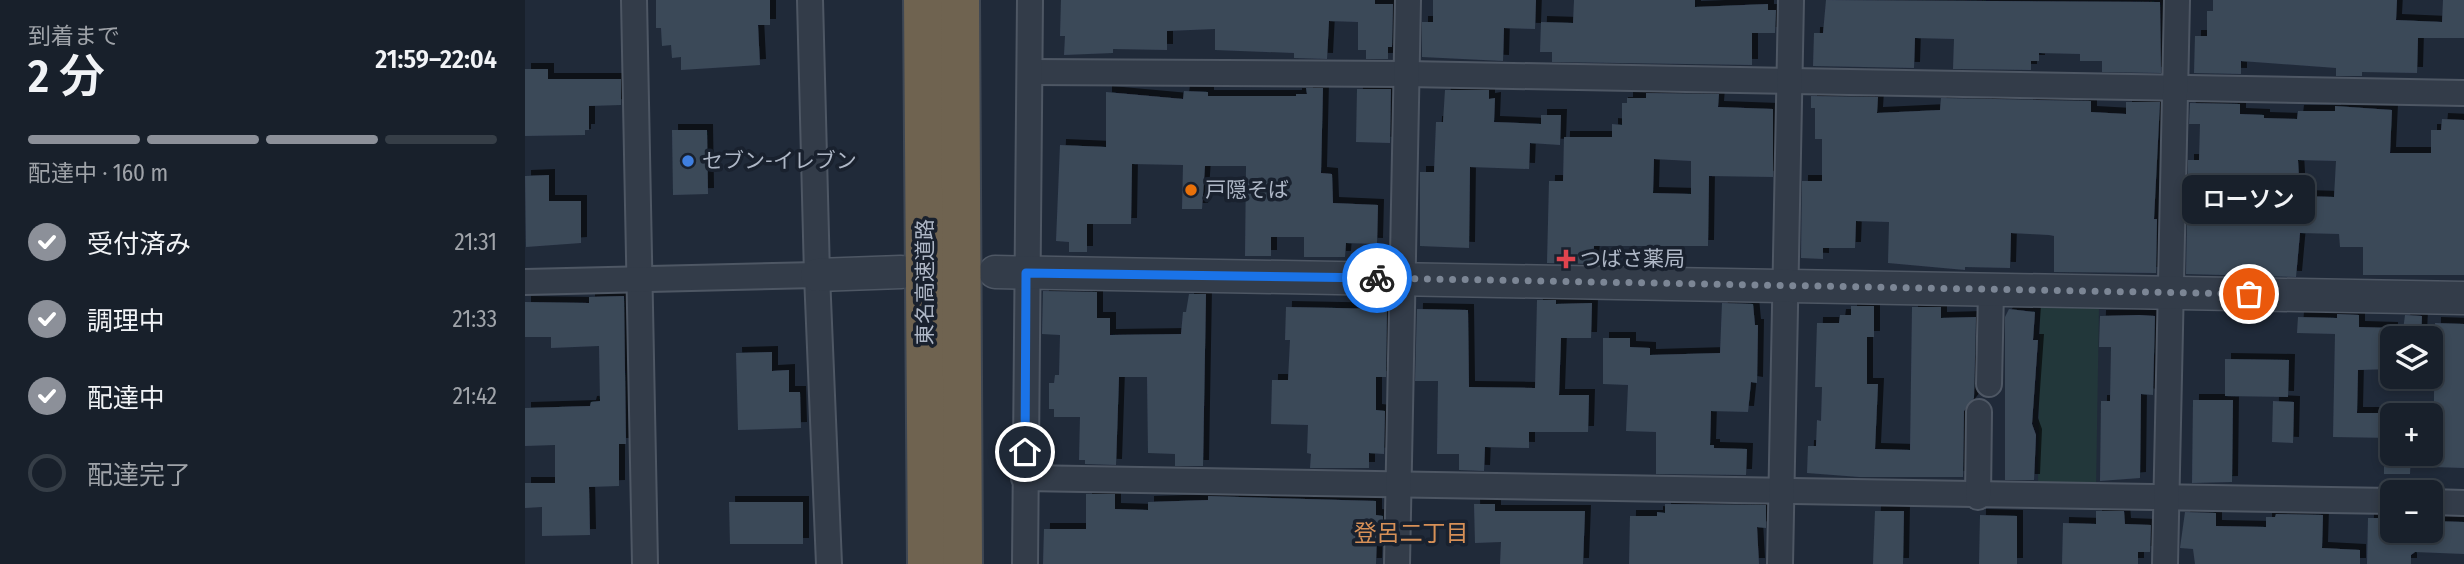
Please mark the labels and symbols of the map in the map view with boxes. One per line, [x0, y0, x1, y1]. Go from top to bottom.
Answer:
place label: セブン-イレブン [702, 148, 857, 174]
marker: セブン-イレブン [680, 153, 696, 169]
callout: ローソン [2183, 175, 2315, 224]
place label: 戸隠そば [1205, 177, 1289, 203]
marker: 戸隠そば [1183, 182, 1199, 198]
street label: 東名高速道路 [912, 219, 938, 345]
courier [1342, 243, 1412, 313]
place label: つばさ薬局 [1580, 246, 1685, 272]
marker: つばさ薬局 [1558, 251, 1574, 267]
pin [2219, 264, 2279, 324]
pin [995, 422, 1055, 482]
district label: 登呂二丁目 [1354, 519, 1469, 547]

